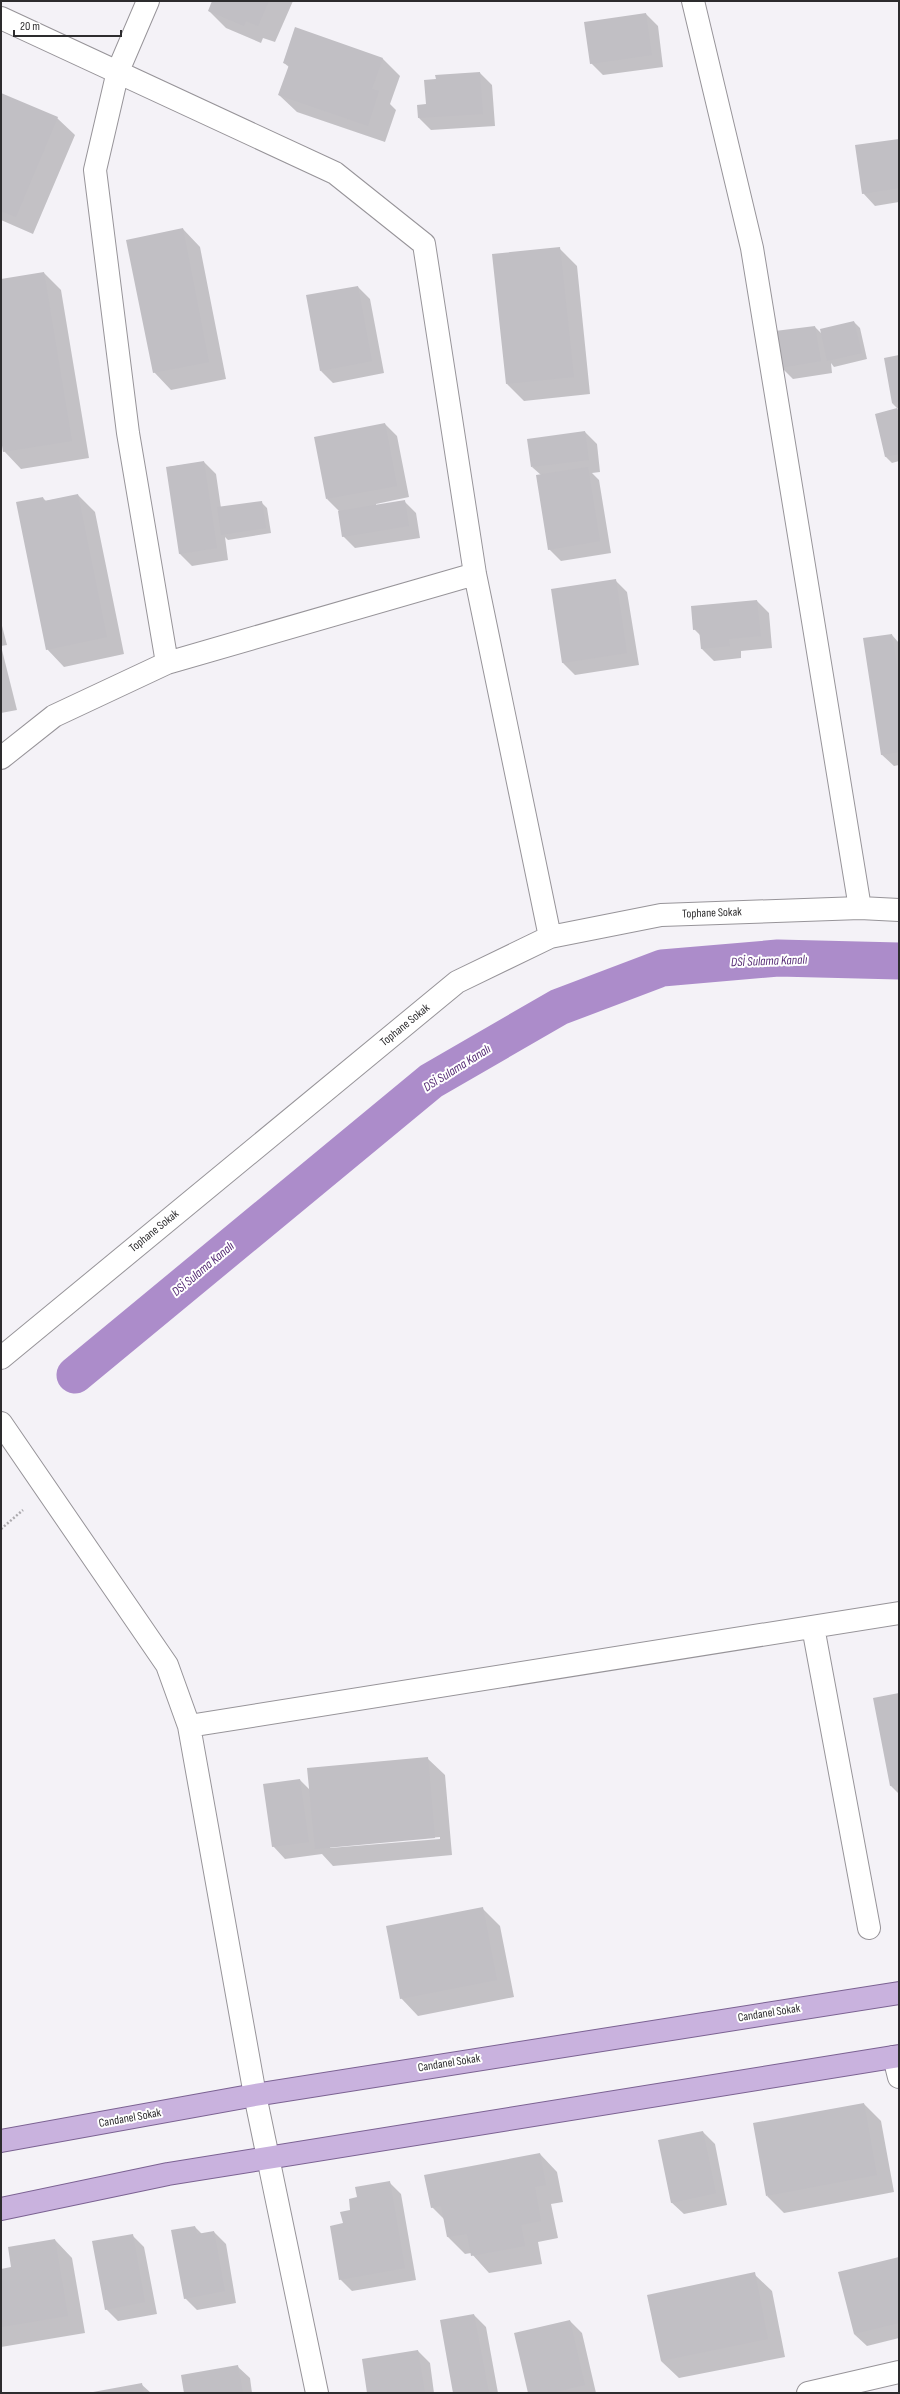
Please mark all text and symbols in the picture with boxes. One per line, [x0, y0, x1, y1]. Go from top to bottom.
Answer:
scale bar [14, 12, 121, 38]
text: 20 m [20, 19, 40, 34]
street label: Tophane Sokak [682, 904, 742, 922]
water label: DSİ Sulama Kanalı [731, 951, 808, 970]
street label: Tophane Sokak [377, 1000, 433, 1050]
water label: DSİ Sulama Kanalı [420, 1040, 494, 1095]
street label: Tophane Sokak [126, 1206, 182, 1256]
water label: DSİ Sulama Kanalı [168, 1237, 238, 1300]
street label: Candanel Sokak [737, 2001, 802, 2025]
street label: Candanel Sokak [417, 2051, 482, 2075]
street label: Candanel Sokak [98, 2105, 163, 2131]

